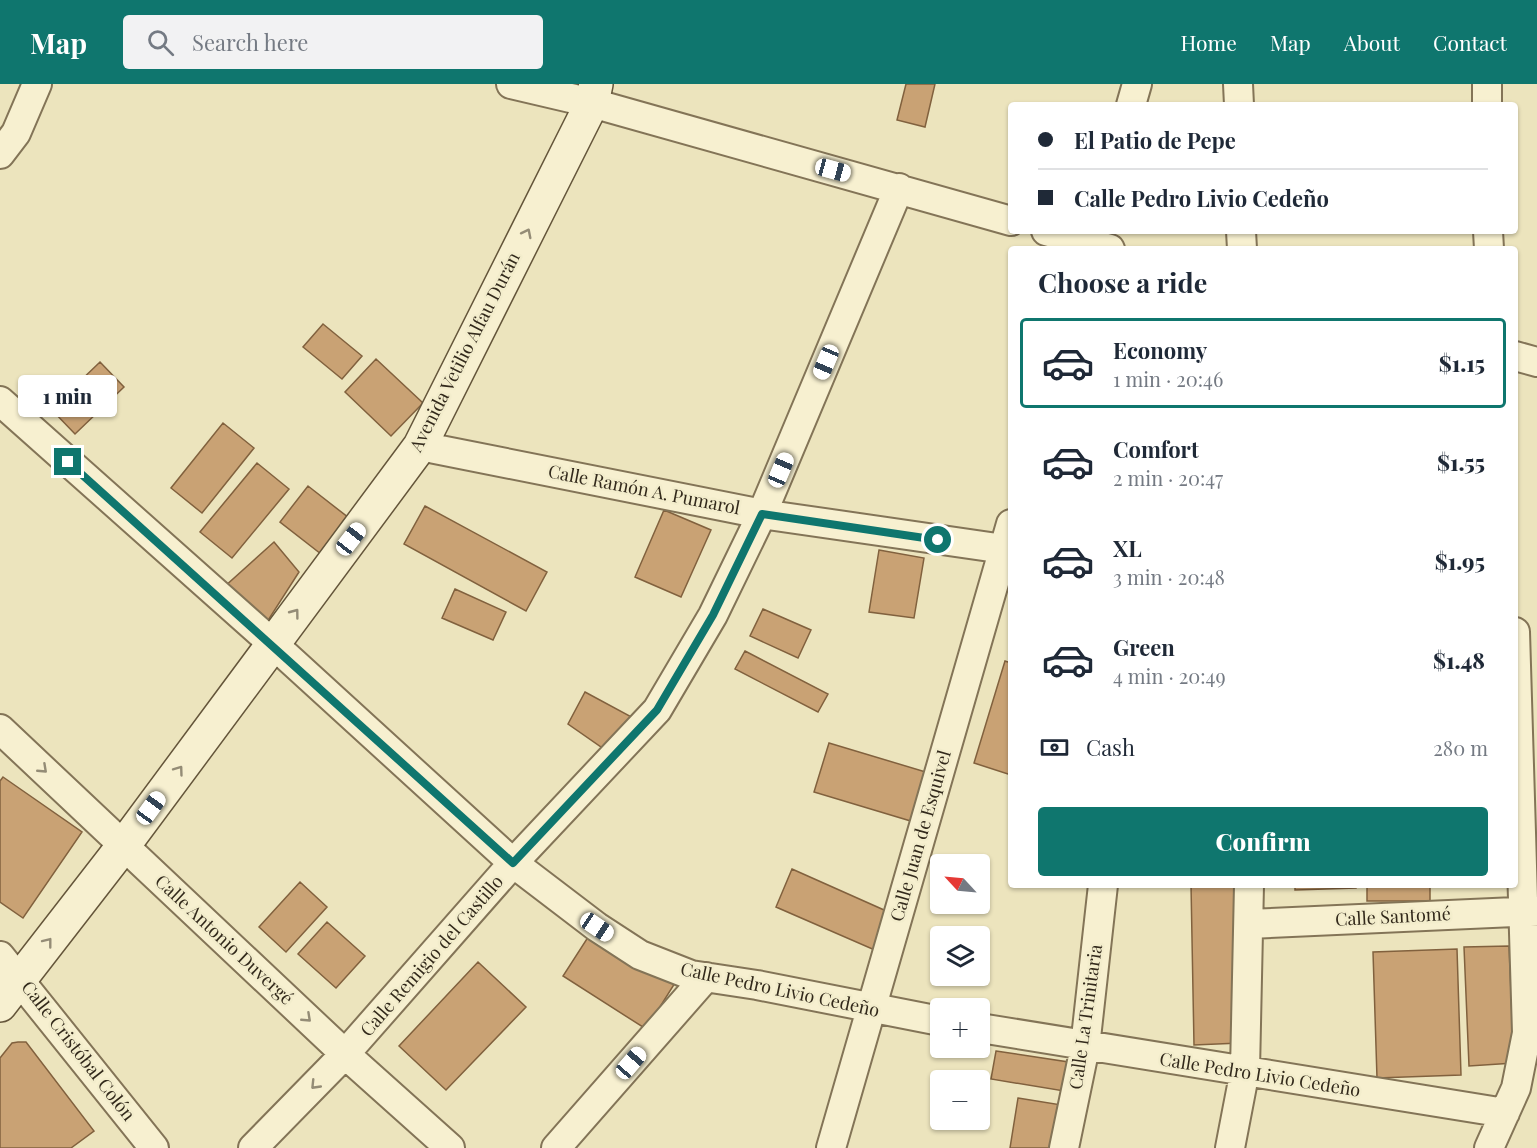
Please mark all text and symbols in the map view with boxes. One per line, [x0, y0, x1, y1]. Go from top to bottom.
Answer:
search box [123, 15, 543, 69]
text: Map [30, 24, 87, 61]
icon: search [144, 26, 177, 59]
text: Search here [192, 27, 308, 57]
text: Home [1181, 28, 1237, 56]
text: Map [1270, 28, 1311, 56]
text: About [1344, 28, 1400, 56]
text: Contact [1433, 28, 1507, 56]
text: El Patio de Pepe [1074, 125, 1236, 155]
car [813, 157, 853, 183]
text: Calle Pedro Livio Cedeño [1074, 183, 1329, 213]
one-way arrow [519, 228, 531, 239]
street label: Avenida Vetilio Alfau Durán [403, 247, 525, 456]
text: Choose a ride [1038, 264, 1207, 300]
text: Economy [1113, 335, 1207, 365]
icon: car [1041, 336, 1095, 390]
car [811, 342, 841, 382]
text: $1.15 [1439, 348, 1485, 378]
text: 1 min · 20:46 [1113, 365, 1223, 392]
callout: 1 min [19, 375, 118, 417]
text: 1 min [43, 382, 92, 409]
text: Comfort [1113, 434, 1199, 464]
icon: car [1041, 435, 1095, 489]
text: $1.55 [1437, 447, 1485, 477]
route end [54, 448, 81, 475]
car [766, 450, 796, 490]
street label: Calle Ramón A. Pumarol [546, 459, 742, 519]
text: 2 min · 20:47 [1113, 464, 1223, 491]
car [333, 519, 369, 559]
route start [924, 526, 951, 553]
text: XL [1113, 533, 1142, 563]
icon: car [1041, 534, 1095, 588]
text: $1.95 [1435, 546, 1485, 576]
text: 3 min · 20:48 [1113, 563, 1225, 590]
one-way arrow [287, 608, 298, 619]
text: Green [1113, 632, 1175, 662]
icon: car [1041, 633, 1095, 687]
text: $1.48 [1433, 645, 1485, 675]
text: 4 min · 20:49 [1113, 662, 1226, 689]
icon: cash [1038, 731, 1071, 764]
text: Cash [1086, 732, 1135, 762]
text: 280 m [1433, 734, 1488, 761]
street label: Calle Juan de Esquivel [884, 747, 956, 924]
one-way arrow [36, 762, 46, 773]
one-way arrow [172, 765, 183, 776]
car [133, 788, 169, 828]
button: Confirm [1038, 807, 1488, 876]
north arrow [930, 854, 990, 914]
map controls [930, 854, 990, 1130]
street label: Calle Antonio Duvergé [150, 869, 299, 1010]
street label: Calle Remigio del Castillo [354, 869, 508, 1041]
street label: Calle Santomé [1334, 901, 1451, 931]
car [577, 909, 617, 945]
button: layers [930, 926, 990, 986]
one-way arrow [41, 938, 52, 949]
street label: Calle La Trinitaria [1063, 943, 1107, 1091]
street label: Calle Pedro Livio Cedeño [678, 956, 882, 1022]
street label: Calle Cristóbal Colón [17, 975, 141, 1125]
button: + [930, 998, 990, 1058]
one-way arrow [300, 1011, 310, 1022]
car [612, 1044, 650, 1082]
street label: Calle Pedro Livio Cedeño [1158, 1046, 1362, 1102]
button: − [930, 1070, 990, 1130]
one-way arrow [311, 1078, 322, 1088]

